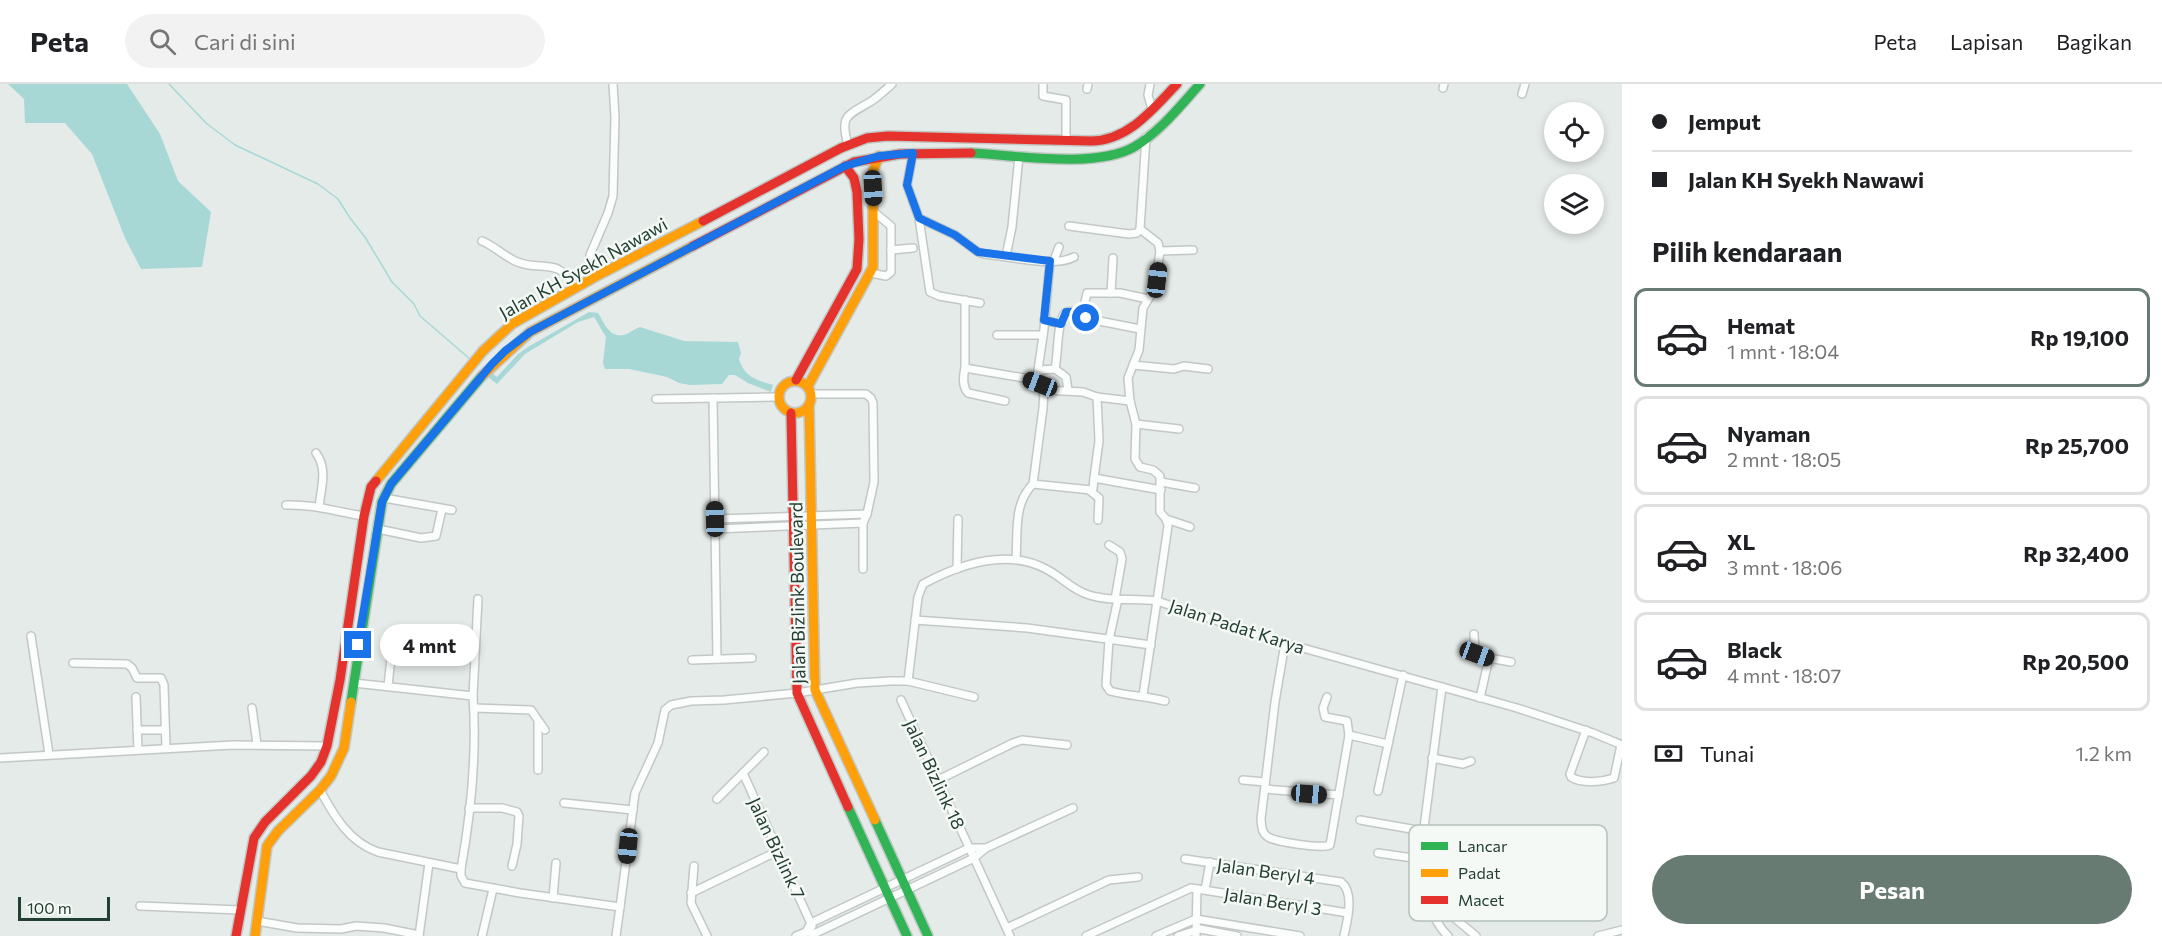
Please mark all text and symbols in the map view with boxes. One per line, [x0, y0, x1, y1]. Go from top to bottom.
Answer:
search box [125, 14, 545, 68]
text: Peta [30, 24, 89, 58]
icon: search [146, 25, 179, 58]
text: Cari di sini [194, 28, 296, 55]
text: Peta [1874, 29, 1917, 54]
text: Lapisan [1950, 29, 2023, 54]
text: Bagikan [2056, 29, 2132, 54]
map controls [1544, 102, 1604, 234]
button: locate [1544, 102, 1604, 162]
text: Jemput [1688, 108, 1761, 135]
text: Jalan KH Syekh Nawawi [1688, 166, 1924, 193]
car [863, 170, 883, 206]
button: layers [1544, 174, 1604, 234]
street label: Jalan KH Syekh Nawawi [495, 213, 671, 323]
text: Pilih kendaraan [1652, 235, 1842, 268]
car [1146, 261, 1168, 299]
route start [1072, 304, 1099, 331]
icon: car [1655, 311, 1709, 365]
text: Hemat [1727, 312, 1795, 339]
text: Rp 19,100 [2030, 324, 2129, 351]
text: 1 mnt · 18:04 [1727, 339, 1839, 363]
car [1020, 369, 1060, 399]
icon: car [1655, 419, 1709, 473]
text: Nyaman [1727, 420, 1810, 447]
text: Rp 25,700 [2025, 432, 2129, 459]
text: 2 mnt · 18:05 [1727, 447, 1841, 471]
car [706, 501, 724, 537]
street label: Jalan Bizlink Boulevard [784, 502, 810, 684]
icon: car [1655, 527, 1709, 581]
text: XL [1727, 528, 1755, 555]
text: Rp 32,400 [2023, 540, 2129, 567]
text: 3 mnt · 18:06 [1727, 555, 1842, 579]
street label: Jalan Padat Karya [1167, 594, 1307, 658]
callout: 4 mnt [379, 624, 478, 666]
route end [344, 631, 371, 658]
text: 4 mnt [403, 633, 456, 657]
icon: car [1655, 635, 1709, 689]
text: Black [1727, 636, 1782, 663]
car [1457, 639, 1497, 669]
text: Rp 20,500 [2022, 648, 2129, 675]
text: 4 mnt · 18:07 [1727, 663, 1841, 687]
street label: Jalan Bizlink 18 [900, 715, 970, 833]
icon: cash [1652, 737, 1685, 770]
text: Tunai [1700, 740, 1754, 767]
text: 1.2 km [2076, 741, 2132, 765]
car [1290, 784, 1328, 804]
street label: Jalan Bizlink 7 [744, 794, 810, 902]
legend [1409, 825, 1607, 921]
car [617, 827, 639, 865]
text: Lancar [1458, 836, 1508, 855]
street label: Jalan Beryl 4 [1216, 853, 1317, 889]
button: Pesan [1652, 855, 2132, 924]
text: Padat [1458, 863, 1501, 882]
street label: Jalan Beryl 3 [1223, 882, 1323, 920]
text: Macet [1458, 890, 1505, 909]
scale bar [18, 894, 110, 922]
text: 100 m [27, 898, 72, 917]

